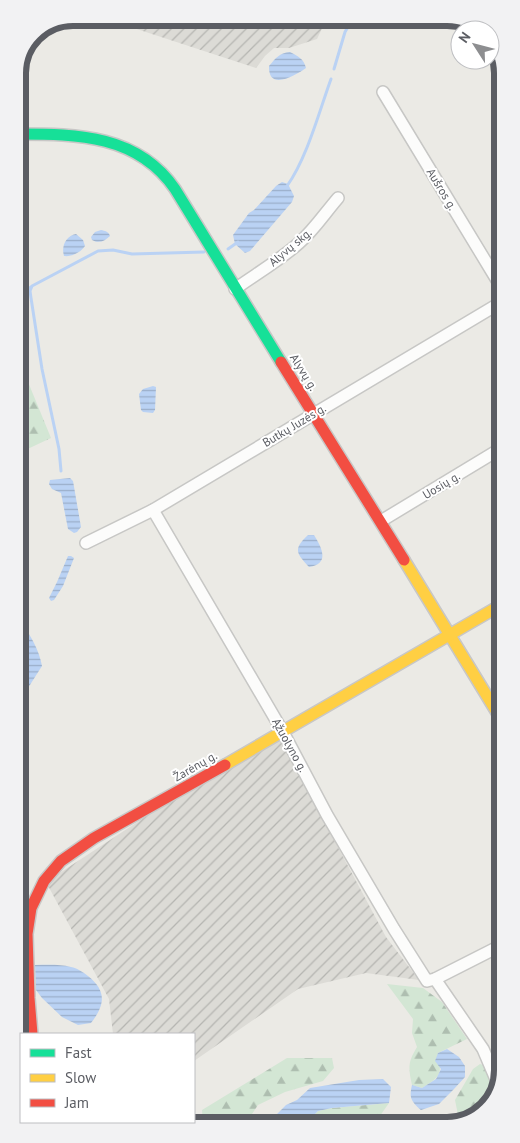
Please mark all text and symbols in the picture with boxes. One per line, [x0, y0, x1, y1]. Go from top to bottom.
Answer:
north arrow [450, 20, 500, 70]
text: N [454, 28, 474, 46]
street label: Aušros g. [424, 165, 460, 213]
street label: Alyvų skg. [266, 225, 314, 269]
street label: Alyvų g. [287, 351, 321, 393]
street label: Butkų Juzės g. [260, 400, 328, 450]
street label: Uosių g. [419, 468, 463, 502]
street label: Ąžuolyno g. [269, 715, 311, 775]
street label: Žarėnų g. [171, 748, 219, 784]
legend [20, 1033, 195, 1123]
text: Fast [65, 1043, 92, 1062]
text: Slow [65, 1068, 96, 1087]
text: Jam [64, 1093, 89, 1112]

